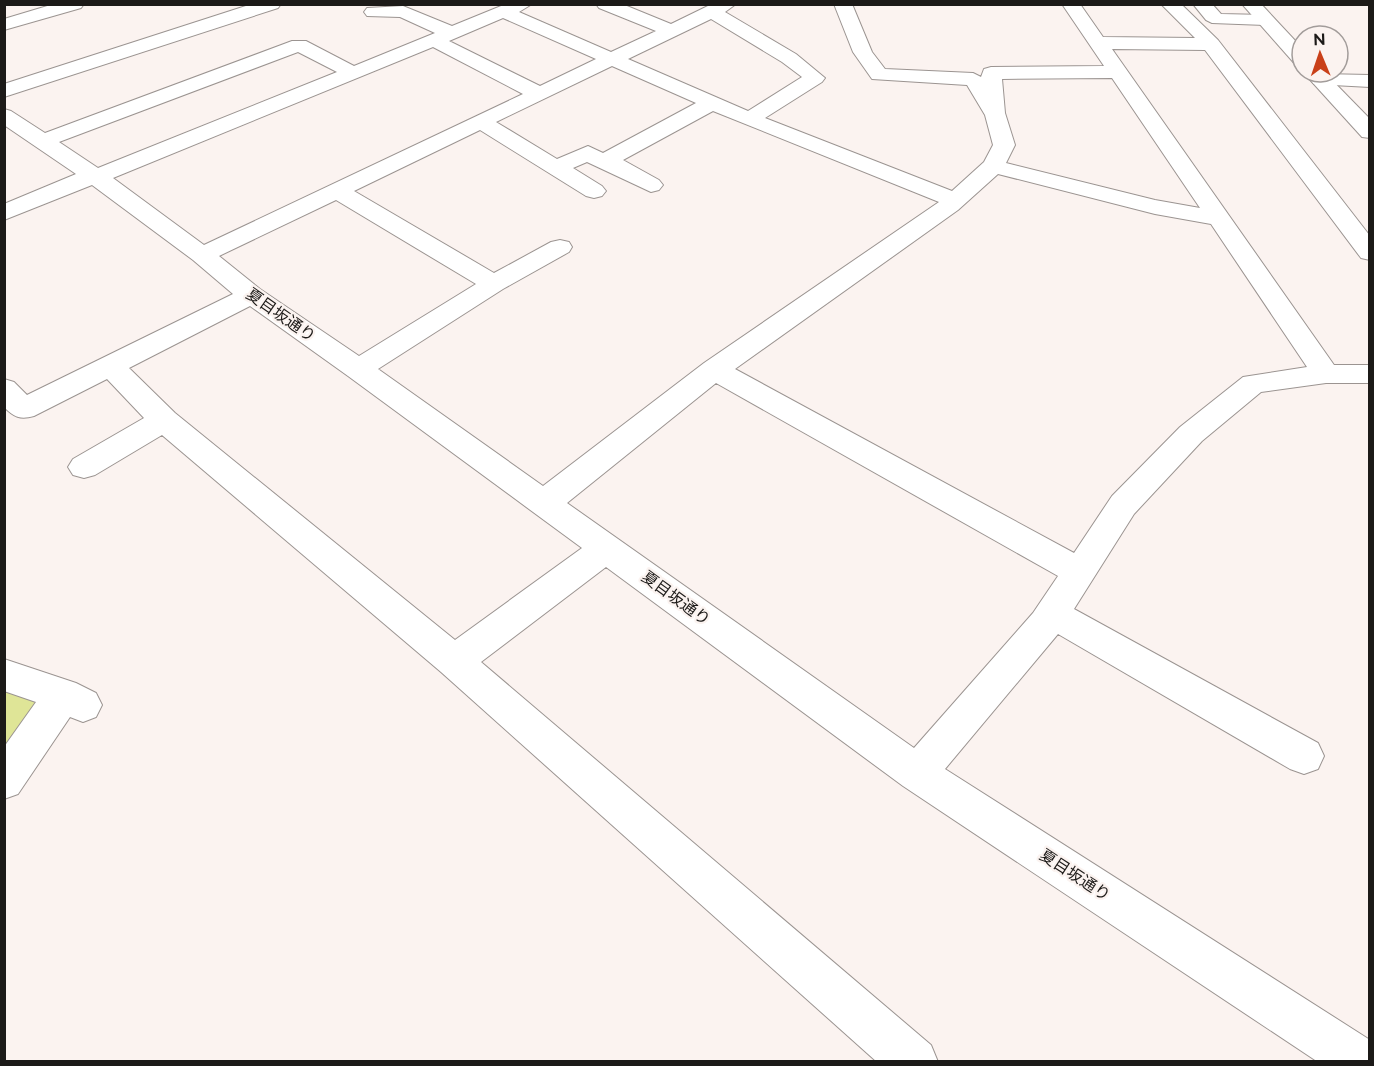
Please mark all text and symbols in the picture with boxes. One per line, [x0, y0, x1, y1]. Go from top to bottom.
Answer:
north arrow [1290, 24, 1350, 84]
text: N [1313, 30, 1326, 49]
street label: 夏目坂通り [243, 284, 319, 346]
street label: 夏目坂通り [638, 567, 714, 629]
street label: 夏目坂通り [1036, 845, 1114, 905]

